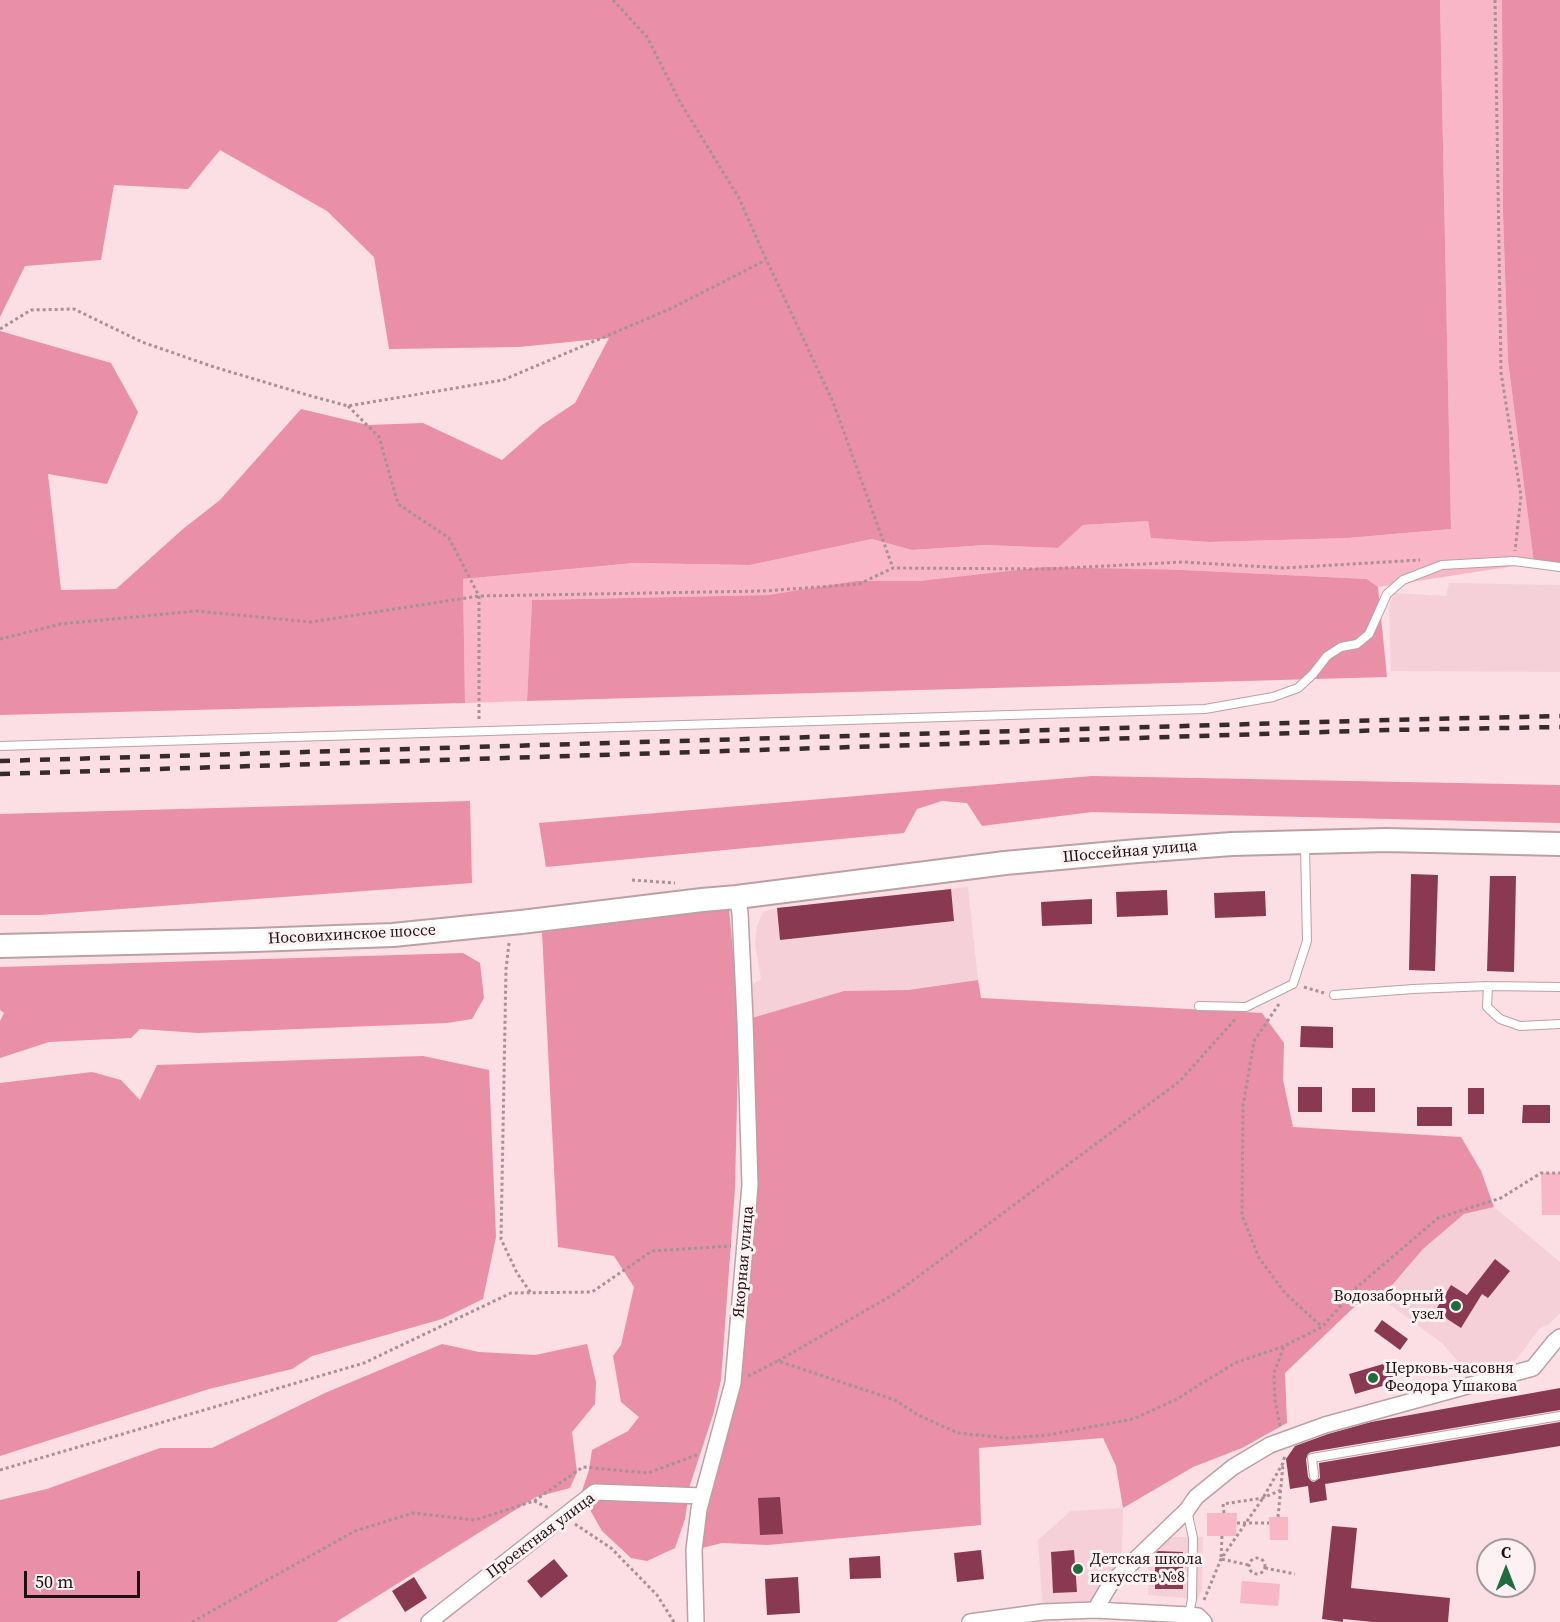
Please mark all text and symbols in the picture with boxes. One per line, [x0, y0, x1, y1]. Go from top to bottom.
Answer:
street label: Шоссейная улица [1062, 837, 1198, 867]
street label: Носовихинское шоссе [268, 921, 436, 949]
street label: Якорная улица [730, 1205, 758, 1319]
place label: Водозаборный узел [1334, 1287, 1444, 1325]
marker: Водозаборный узел [1449, 1299, 1463, 1313]
place label: Церковь-часовня Феодора Ушакова [1385, 1359, 1517, 1397]
marker: Церковь-часовня Феодора Ушакова [1366, 1371, 1380, 1385]
street label: Проектная улица [483, 1489, 599, 1583]
north arrow [1476, 1538, 1536, 1598]
text: С [1501, 1541, 1511, 1563]
place label: Детская школа искусств №8 [1090, 1550, 1202, 1588]
scale bar [27, 1559, 142, 1597]
marker: Детская школа искусств №8 [1071, 1562, 1085, 1576]
text: 50 m [35, 1569, 73, 1594]

